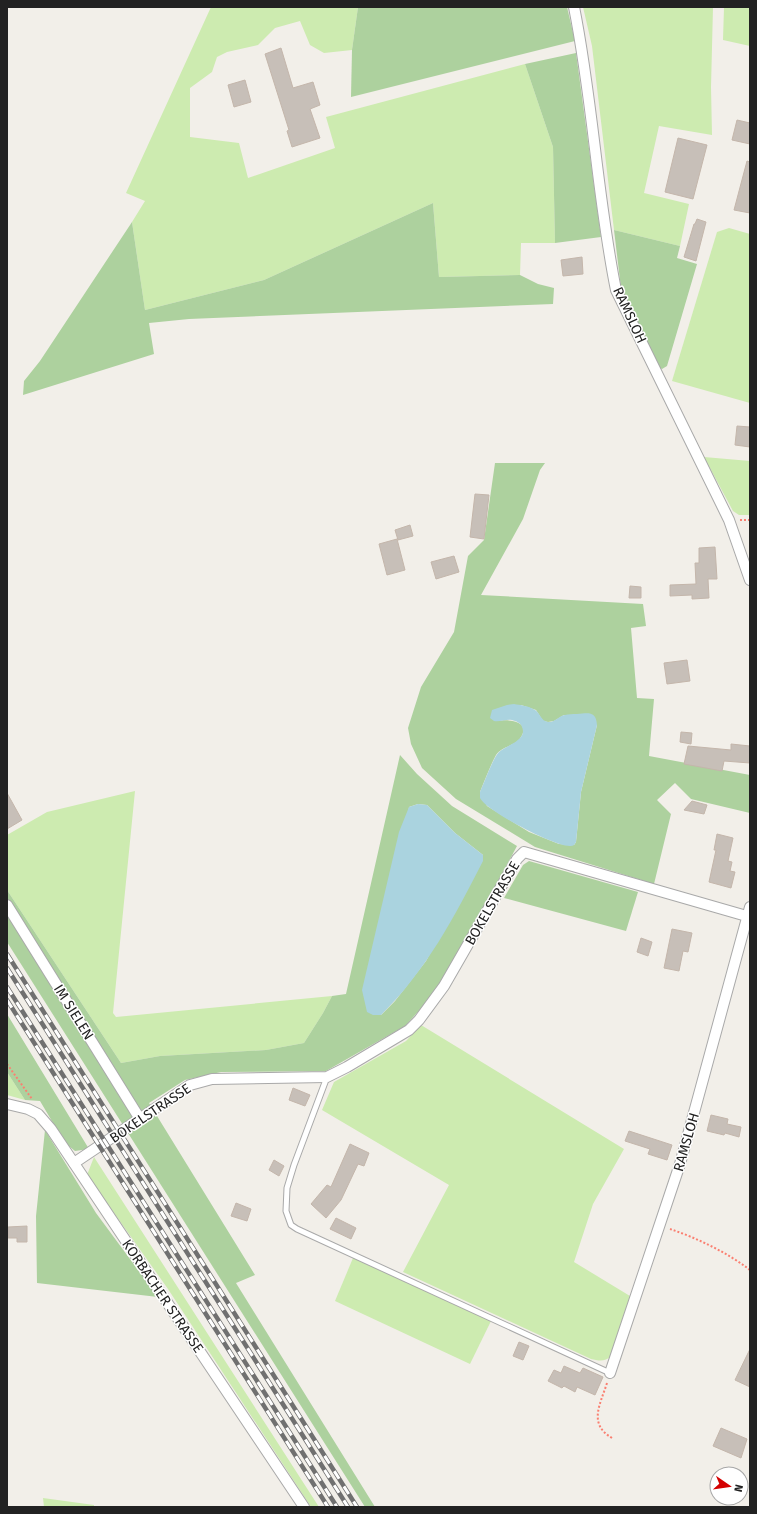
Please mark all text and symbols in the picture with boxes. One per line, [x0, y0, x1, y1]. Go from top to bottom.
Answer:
street label: RAMSLOH [609, 284, 650, 346]
street label: BOKELSTRASSE [461, 858, 523, 948]
street label: IM SIELEN [50, 981, 97, 1043]
street label: BOKELSTRASSE [106, 1080, 194, 1147]
street label: RAMSLOH [670, 1111, 703, 1173]
street label: KORBACHER STRASSE [118, 1236, 207, 1356]
north arrow [709, 1466, 749, 1506]
text: N [731, 1483, 745, 1493]

